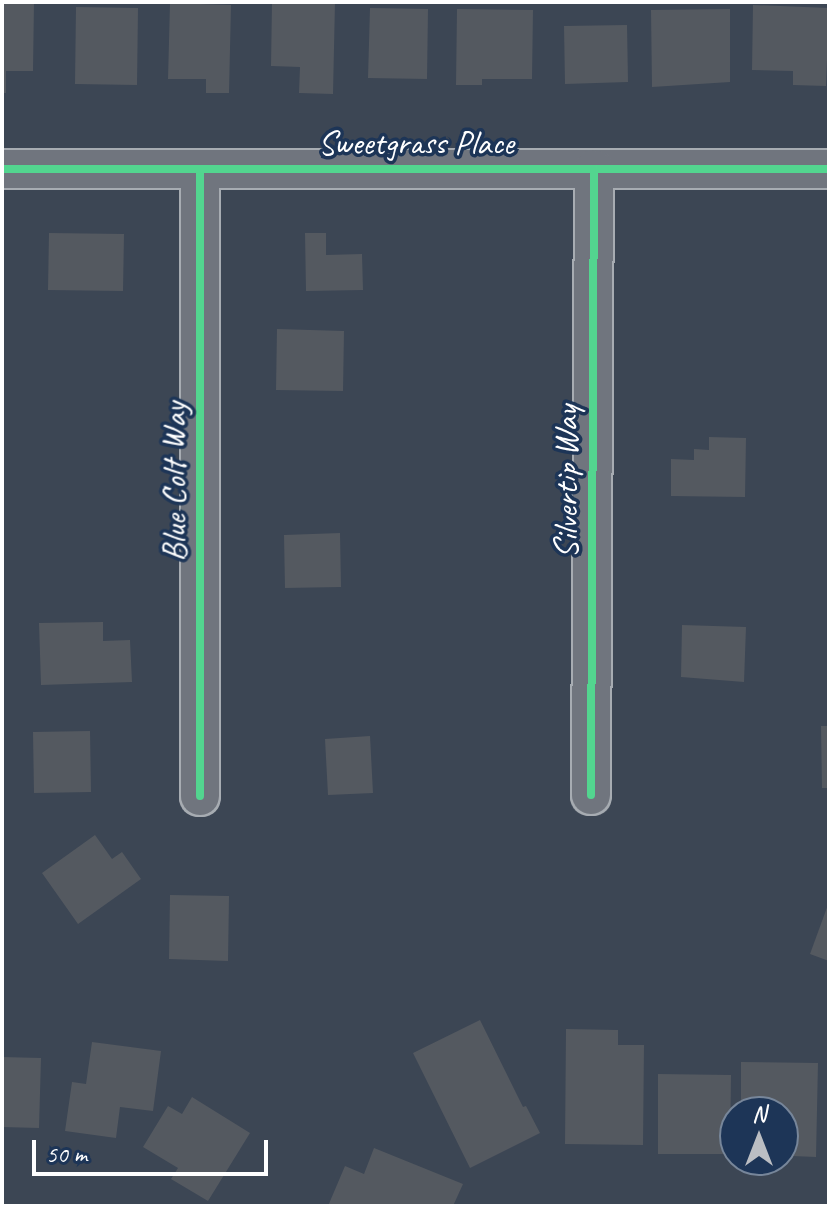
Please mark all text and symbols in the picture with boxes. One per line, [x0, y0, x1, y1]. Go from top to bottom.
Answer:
street label: Sweetgrass Place [318, 123, 514, 163]
street label: Blue Colt Way [154, 402, 194, 562]
street label: Silvertip Way [546, 406, 586, 558]
north arrow [719, 1096, 799, 1176]
text: N [752, 1100, 766, 1128]
scale bar [36, 1124, 272, 1174]
text: 50 m [46, 1139, 87, 1169]

